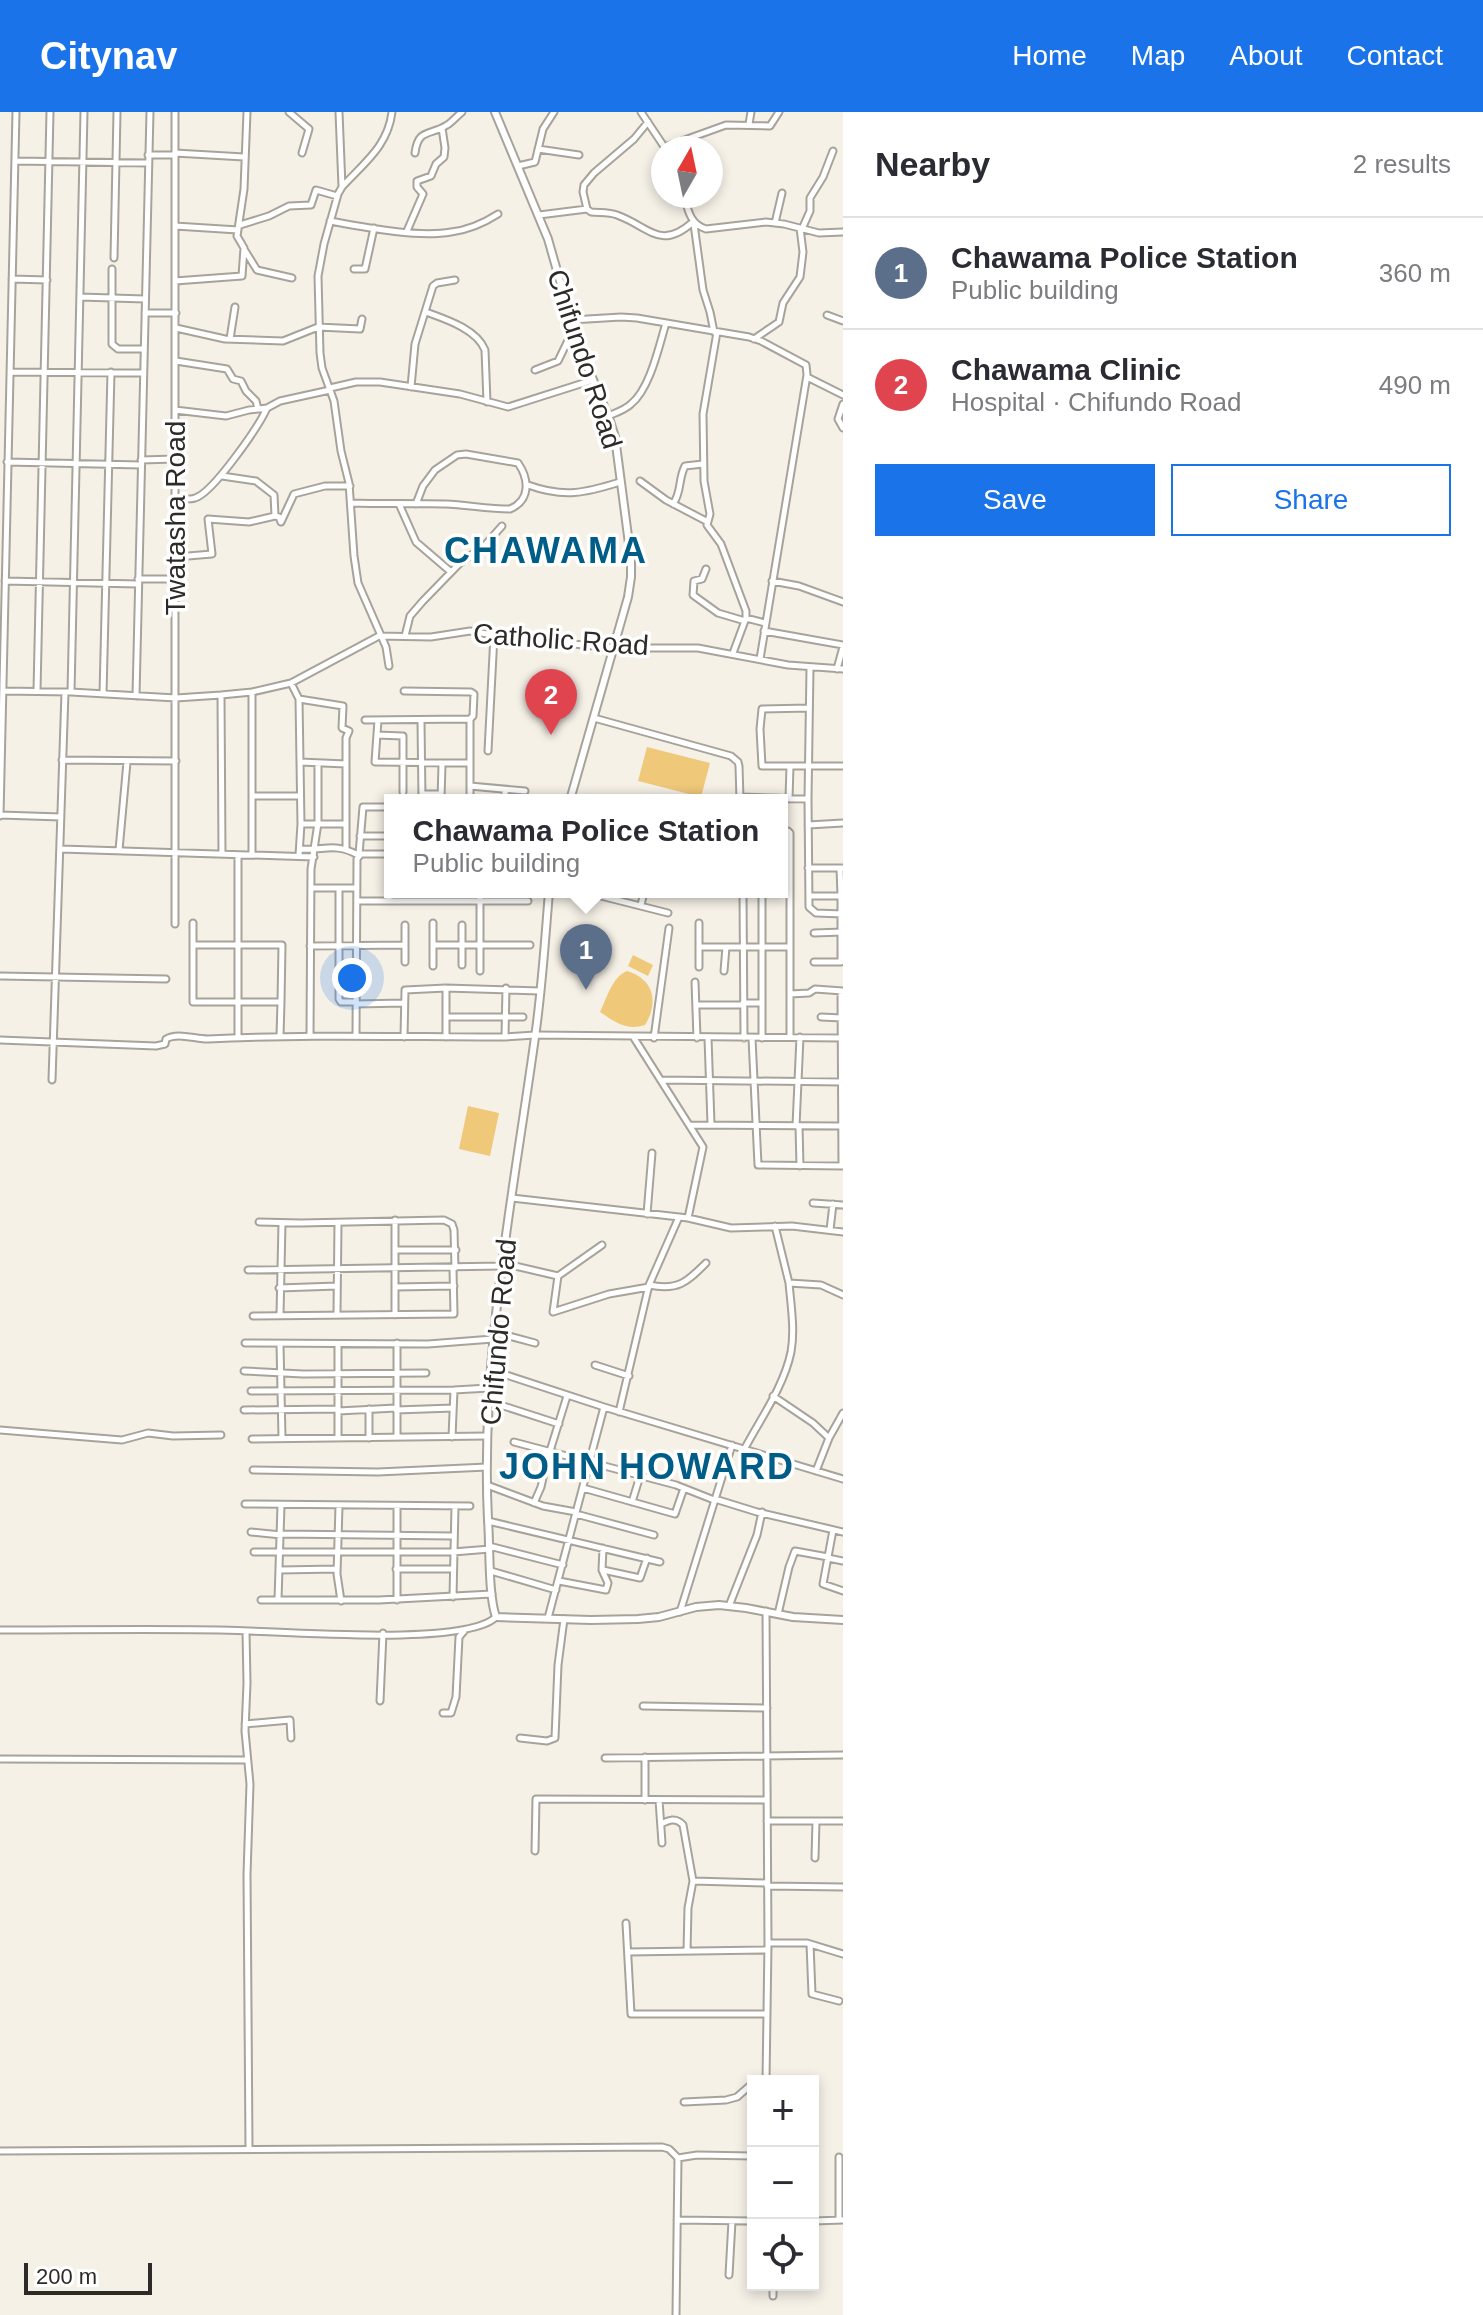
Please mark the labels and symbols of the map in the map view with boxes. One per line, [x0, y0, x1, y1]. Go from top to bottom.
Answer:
north arrow [651, 136, 723, 208]
street label: Chifundo Road [541, 266, 628, 453]
street label: Twatasha Road [160, 421, 191, 615]
district label: CHAWAMA [444, 530, 648, 571]
street label: Catholic Road [472, 618, 650, 661]
pin: 2 [525, 669, 577, 735]
pin: 1 [560, 924, 612, 990]
your location [332, 958, 372, 998]
street label: Chifundo Road [475, 1238, 522, 1426]
district label: JOHN HOWARD [499, 1446, 795, 1487]
scale bar [24, 2259, 152, 2295]

